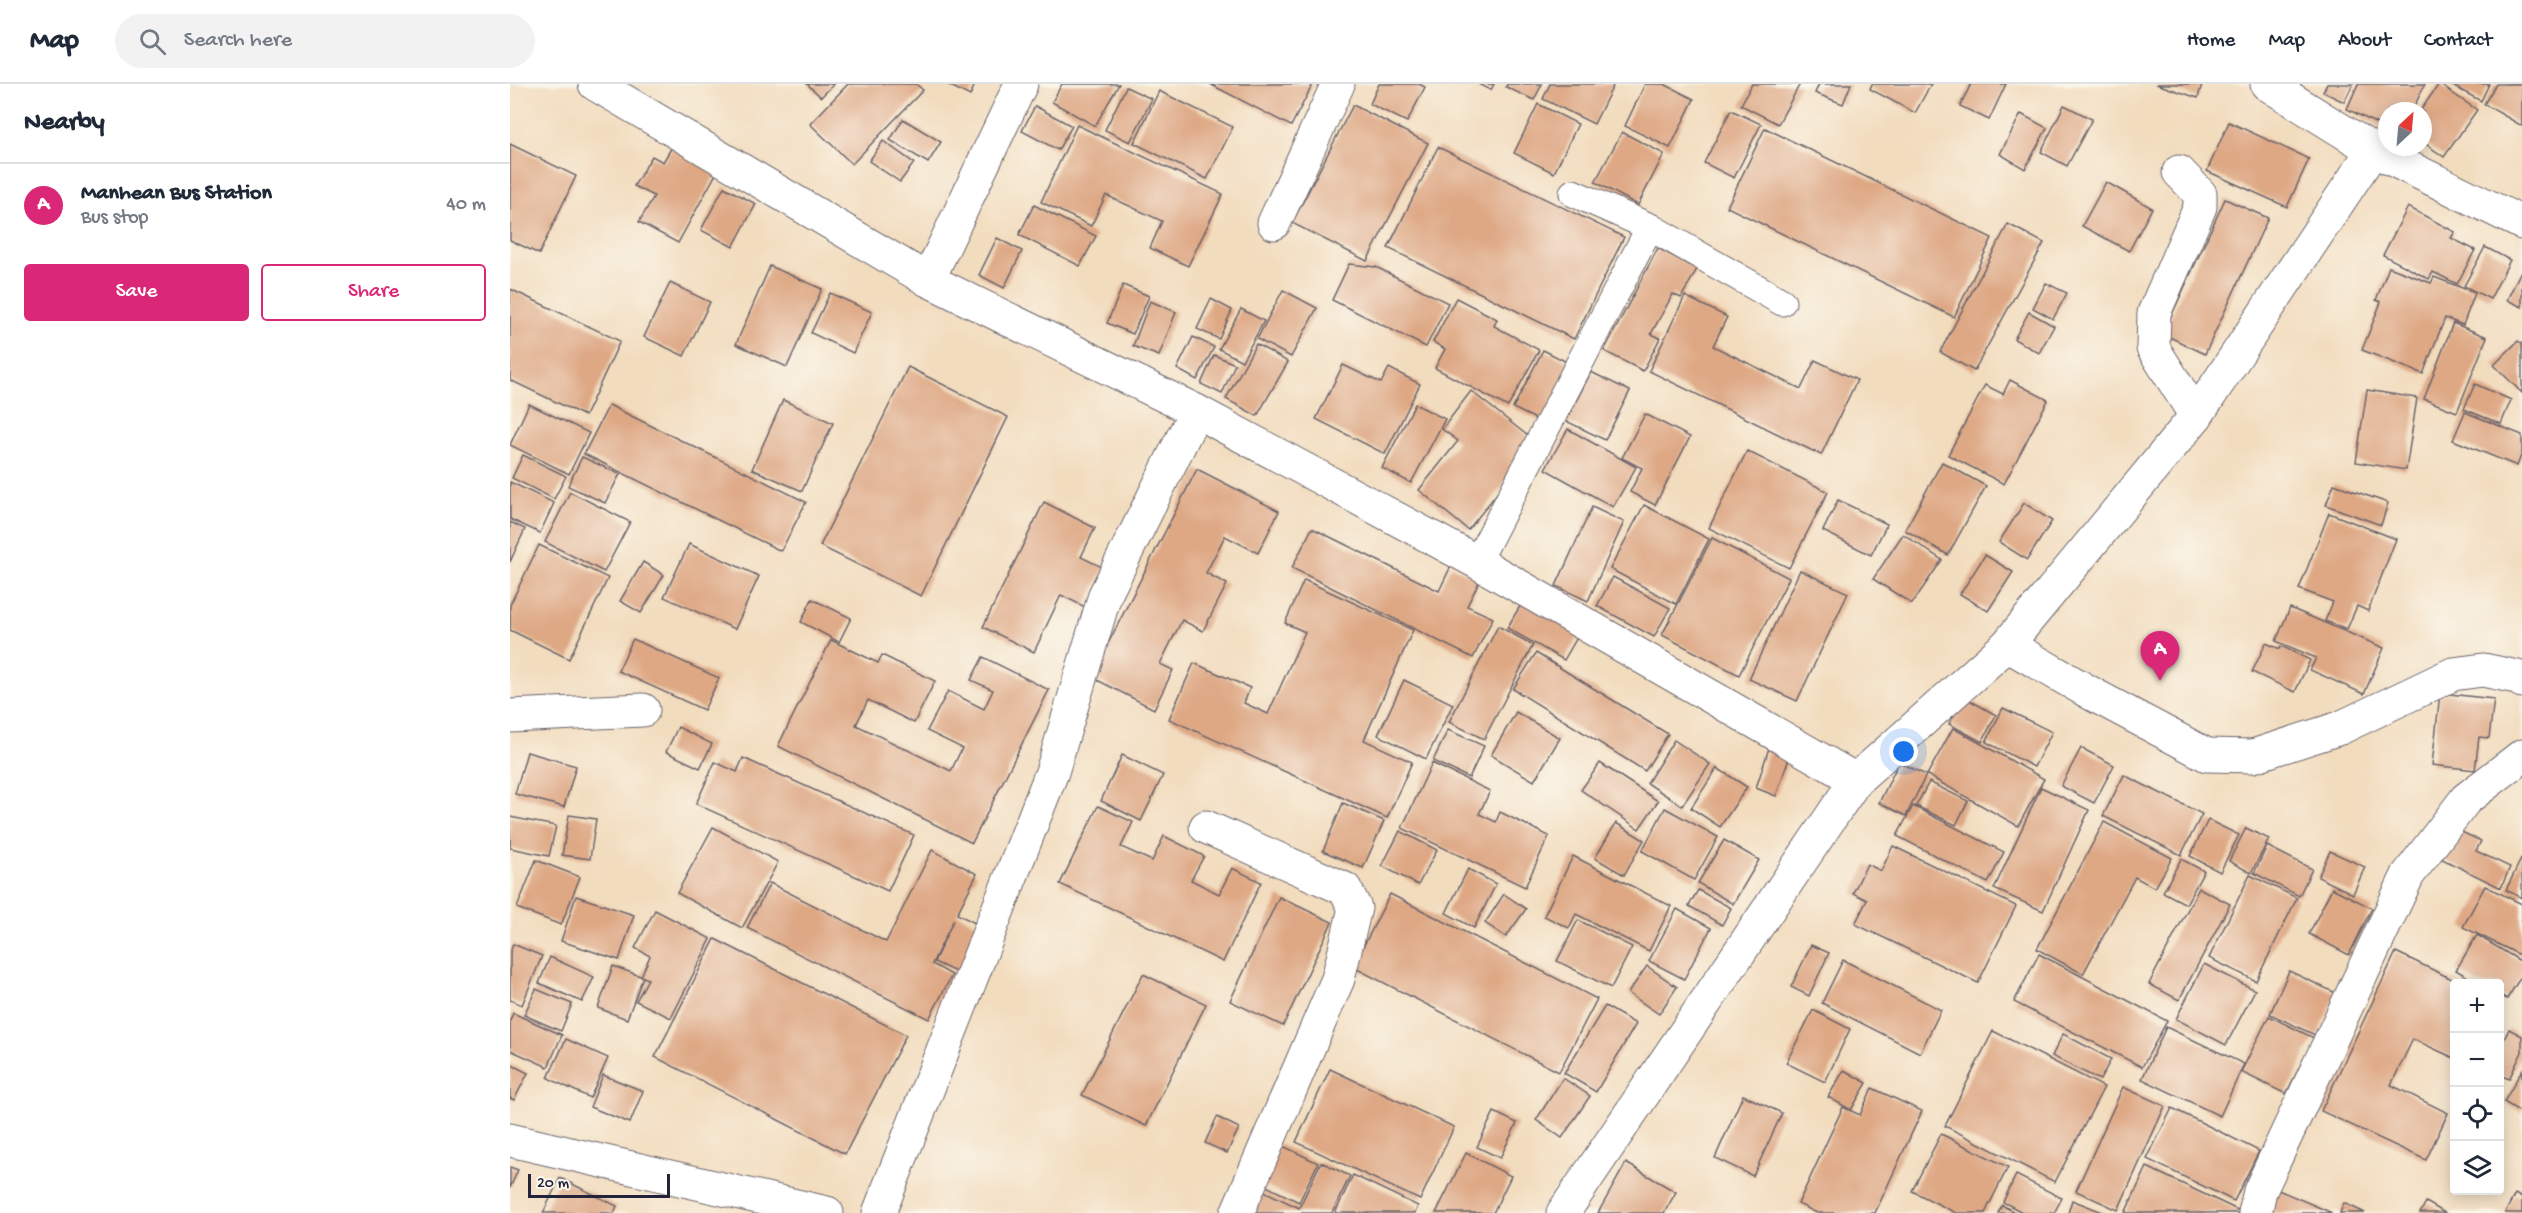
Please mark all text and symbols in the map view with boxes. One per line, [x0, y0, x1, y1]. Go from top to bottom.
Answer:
search box [115, 14, 535, 68]
text: Map [30, 25, 79, 58]
icon: search [136, 25, 169, 58]
text: Search here [184, 28, 292, 54]
text: Home [2187, 29, 2235, 54]
text: Map [2268, 29, 2305, 54]
text: About [2338, 29, 2391, 54]
text: Contact [2424, 29, 2492, 54]
north arrow [2378, 102, 2432, 156]
text: Nearby [24, 108, 105, 139]
text: Manhean Bus Station [81, 181, 272, 207]
text: A [38, 194, 49, 217]
text: 40 m [446, 194, 486, 217]
text: Bus stop [81, 207, 148, 230]
button: Save [24, 264, 249, 321]
button: Share [261, 264, 486, 321]
pin: A [2140, 632, 2180, 681]
your location [1889, 737, 1918, 766]
map controls [2450, 979, 2504, 1195]
button: + [2450, 979, 2504, 1033]
button: − [2450, 1033, 2504, 1087]
button: locate [2450, 1087, 2504, 1141]
button: layers [2450, 1141, 2504, 1195]
scale bar [528, 1171, 670, 1198]
text: 20 m [537, 1175, 569, 1194]

